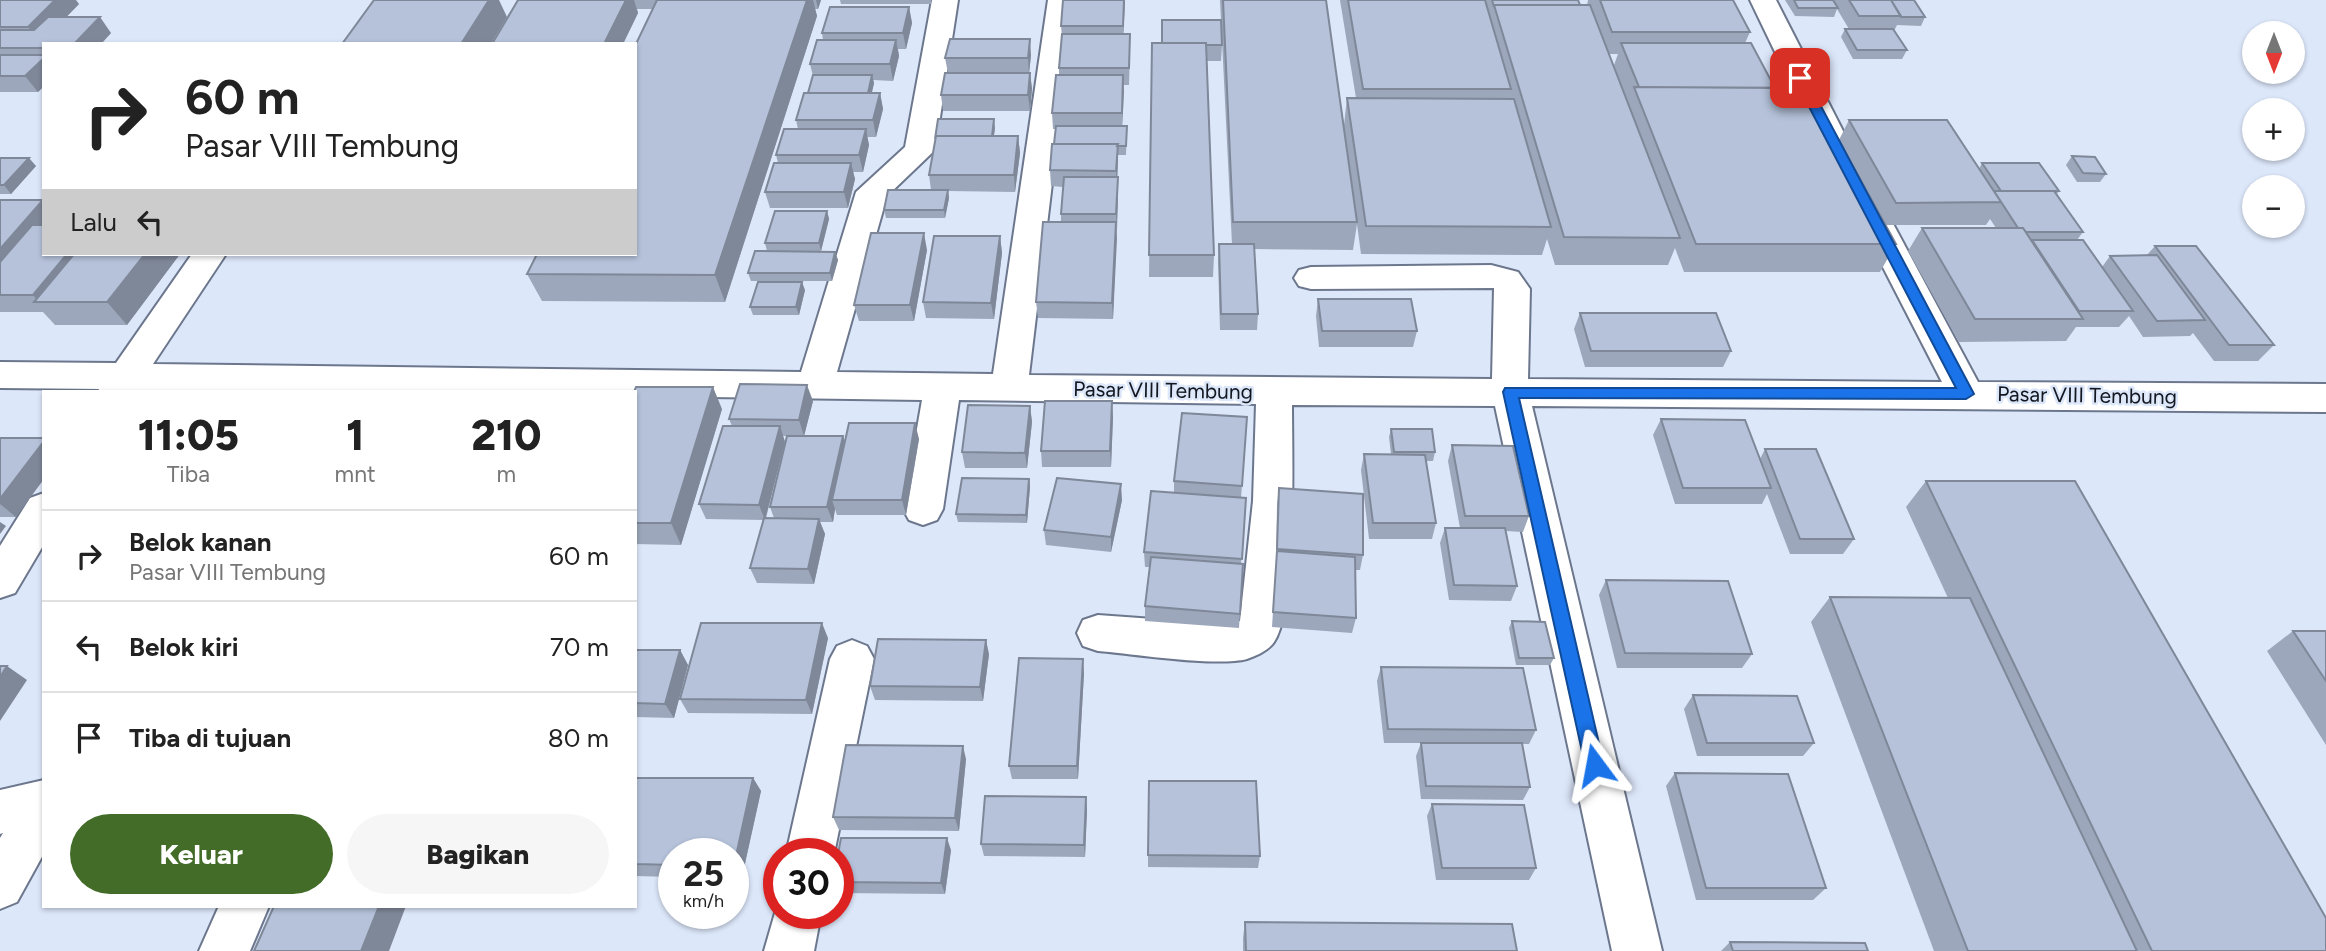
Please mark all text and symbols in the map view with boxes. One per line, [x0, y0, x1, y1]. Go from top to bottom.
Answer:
north arrow [2242, 21, 2305, 84]
map controls [2242, 21, 2305, 238]
pin [1770, 48, 1830, 108]
icon: arrive [1781, 59, 1819, 97]
text: 60 m [185, 67, 300, 126]
icon: right [70, 70, 161, 161]
button: + [2242, 98, 2305, 161]
text: Pasar VIII Tembung [185, 127, 459, 165]
button: − [2242, 175, 2305, 238]
icon: left [131, 203, 169, 241]
text: Lalu [70, 206, 117, 238]
street label: Pasar VIII Tembung [1073, 376, 1253, 404]
street label: Pasar VIII Tembung [1997, 381, 2177, 409]
text: 11:05 [138, 410, 239, 461]
text: 1 [346, 410, 364, 461]
text: 210 [471, 410, 541, 461]
text: Tiba [167, 460, 210, 488]
text: mnt [335, 460, 376, 488]
text: m [497, 460, 516, 488]
text: Belok kanan [129, 526, 272, 558]
icon: right [70, 537, 108, 575]
text: 60 m [549, 540, 609, 572]
text: Pasar VIII Tembung [129, 558, 326, 586]
icon: left [70, 628, 108, 666]
text: Belok kiri [129, 631, 238, 663]
text: 70 m [550, 631, 609, 663]
icon: arrive [70, 719, 108, 757]
text: Tiba di tujuan [129, 722, 291, 754]
text: 80 m [548, 722, 609, 754]
position arrow [1558, 728, 1632, 802]
button: Keluar [70, 814, 333, 894]
button: Bagikan [347, 814, 609, 894]
speed limit sign: 30 [763, 838, 854, 929]
text: 25 [683, 853, 724, 895]
text: km/h [683, 890, 724, 912]

